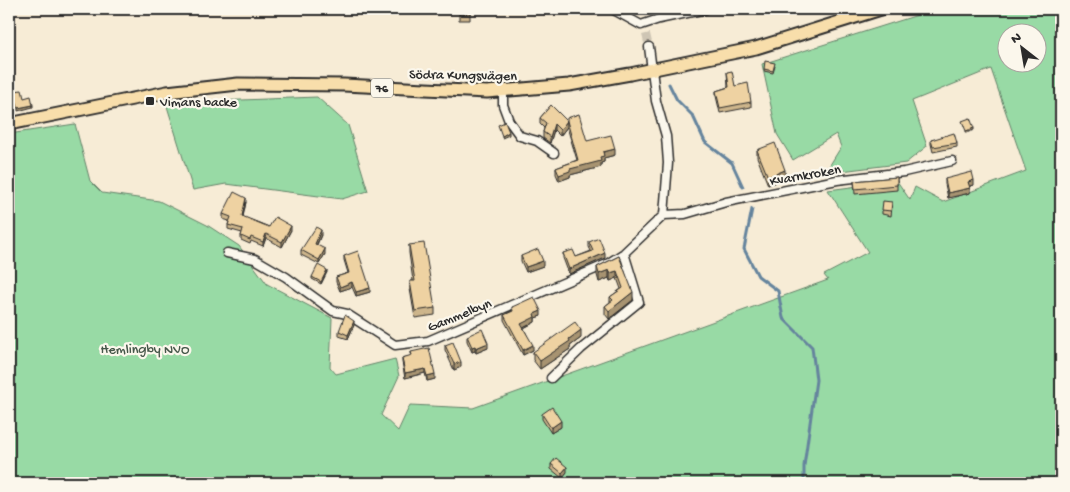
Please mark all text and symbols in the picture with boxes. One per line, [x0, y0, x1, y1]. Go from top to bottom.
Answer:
north arrow [998, 22, 1048, 72]
text: N [1008, 29, 1025, 49]
street label: Södra Kungsvägen [409, 67, 517, 86]
road number: 76 [371, 78, 393, 98]
marker: Vimans backe [144, 95, 156, 107]
place label: Vimans backe [159, 95, 238, 112]
street label: Kvarnkroken [769, 162, 843, 191]
street label: Gammelbyn [425, 296, 495, 337]
park label: Hemlingby NVO [101, 342, 190, 359]

